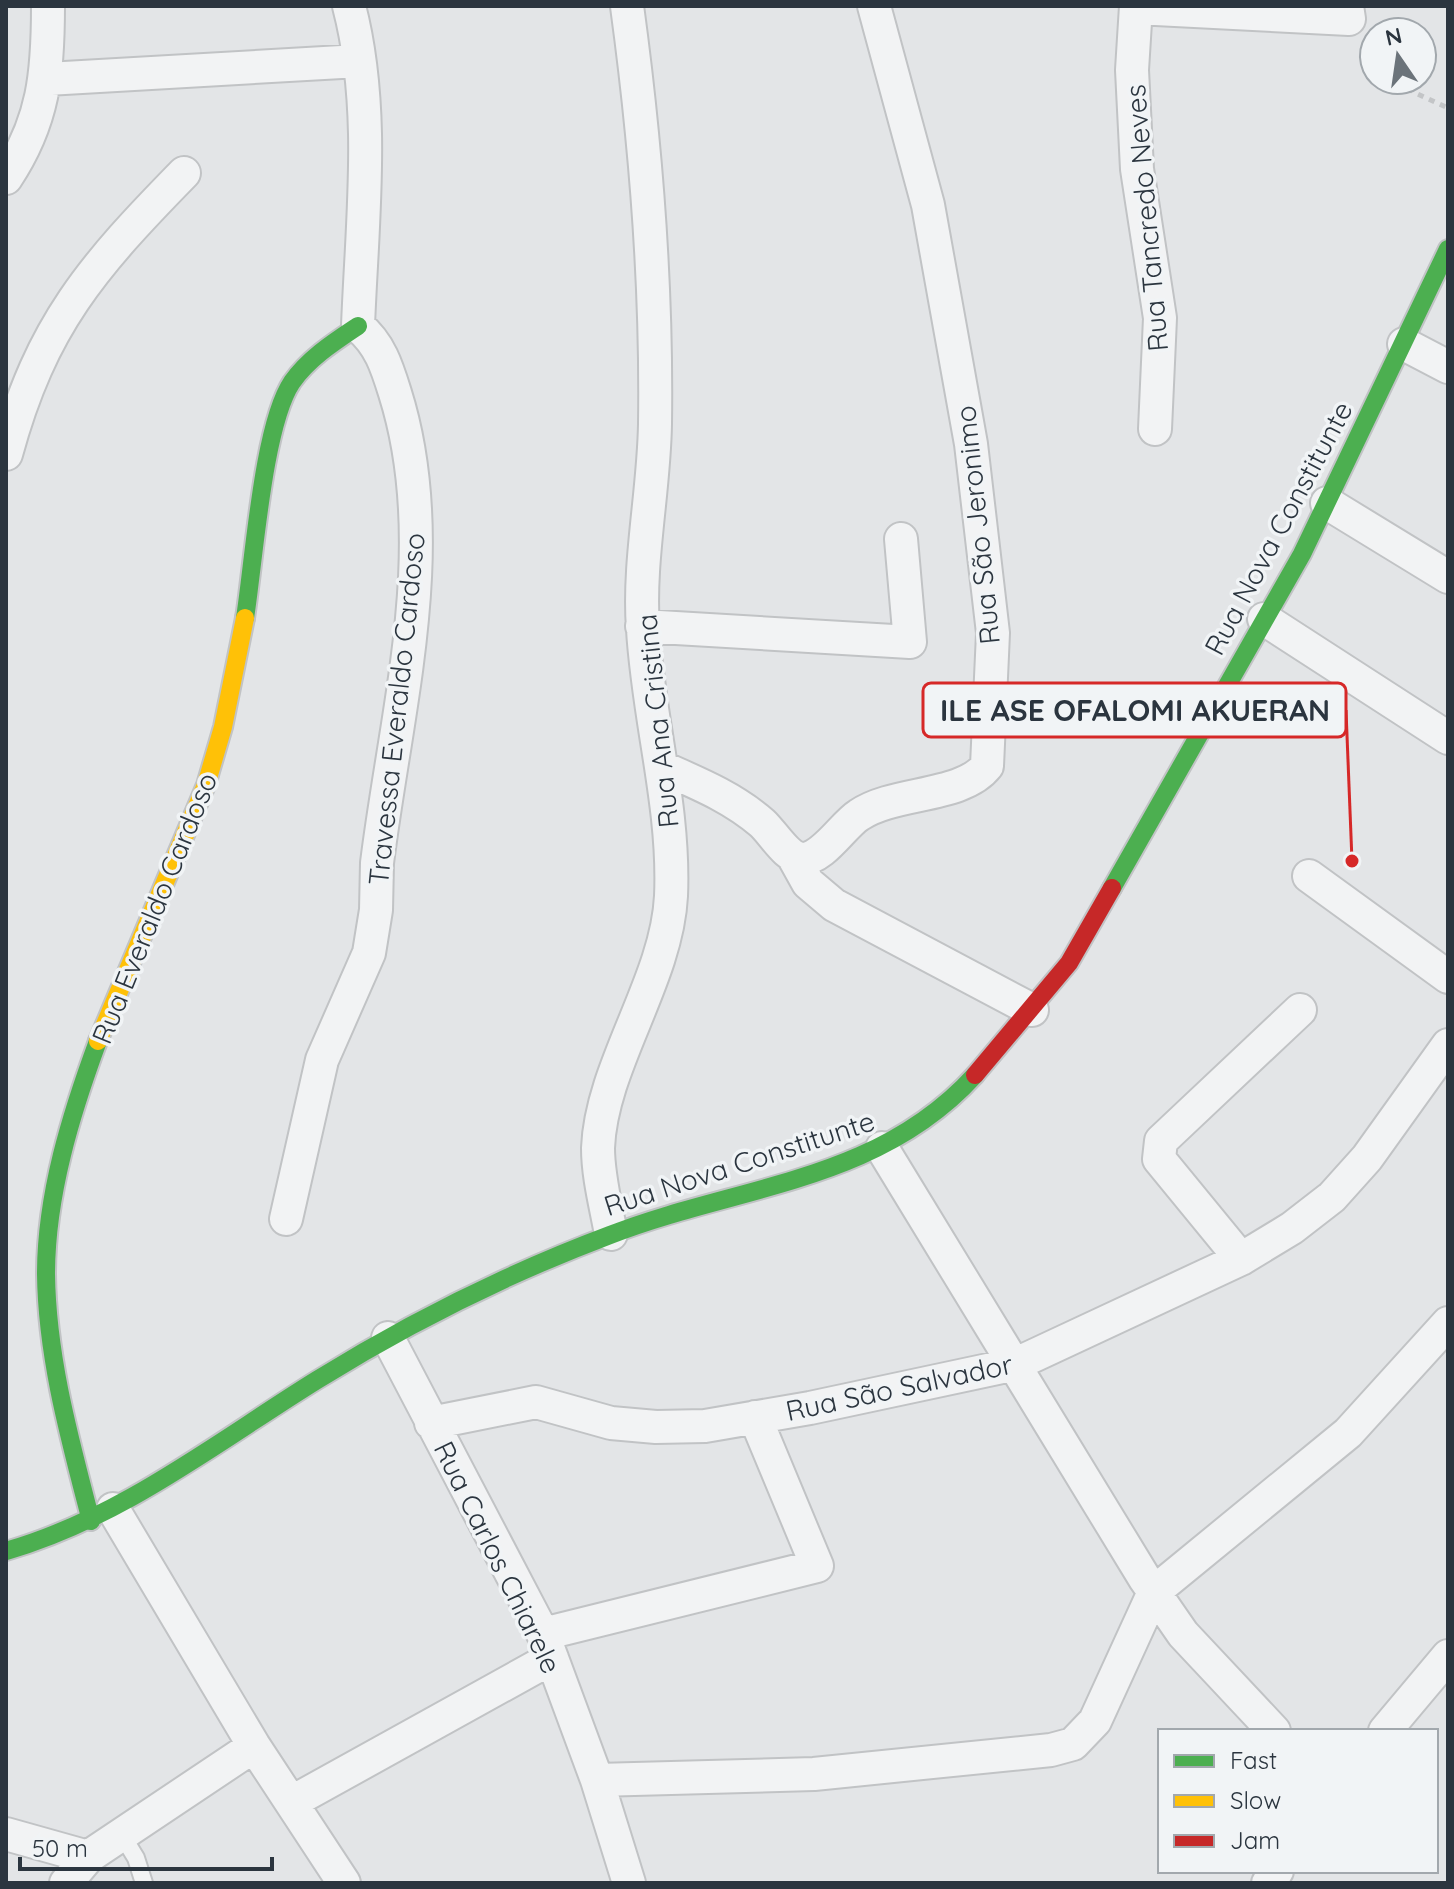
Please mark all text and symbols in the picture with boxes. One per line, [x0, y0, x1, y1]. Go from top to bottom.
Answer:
north arrow [1358, 16, 1438, 96]
text: N [1382, 21, 1405, 52]
street label: Rua Tancredo Neves [1117, 83, 1175, 353]
street label: Rua Nova Constitunte [1196, 395, 1360, 661]
street label: Rua São Jeronimo [947, 404, 1007, 646]
street label: Travessa Everaldo Cardoso [360, 531, 432, 887]
street label: Rua Ana Cristina [628, 612, 686, 830]
callout: ILE ASE OFALOMI AKUERAN [923, 683, 1346, 737]
text: ILE ASE OFALOMI AKUERAN [940, 691, 1330, 729]
street label: Rua Everaldo Cardoso [84, 767, 224, 1049]
street label: Rua Nova Constitunte [599, 1103, 879, 1223]
street label: Rua São Salvador [782, 1346, 1016, 1428]
street label: Rua Carlos Chiarele [427, 1435, 569, 1679]
legend [1158, 1729, 1438, 1873]
text: Fast [1230, 1745, 1277, 1775]
text: Slow [1230, 1785, 1281, 1815]
scale bar [20, 1821, 272, 1871]
text: Jam [1230, 1825, 1280, 1855]
text: 50 m [32, 1833, 88, 1863]

